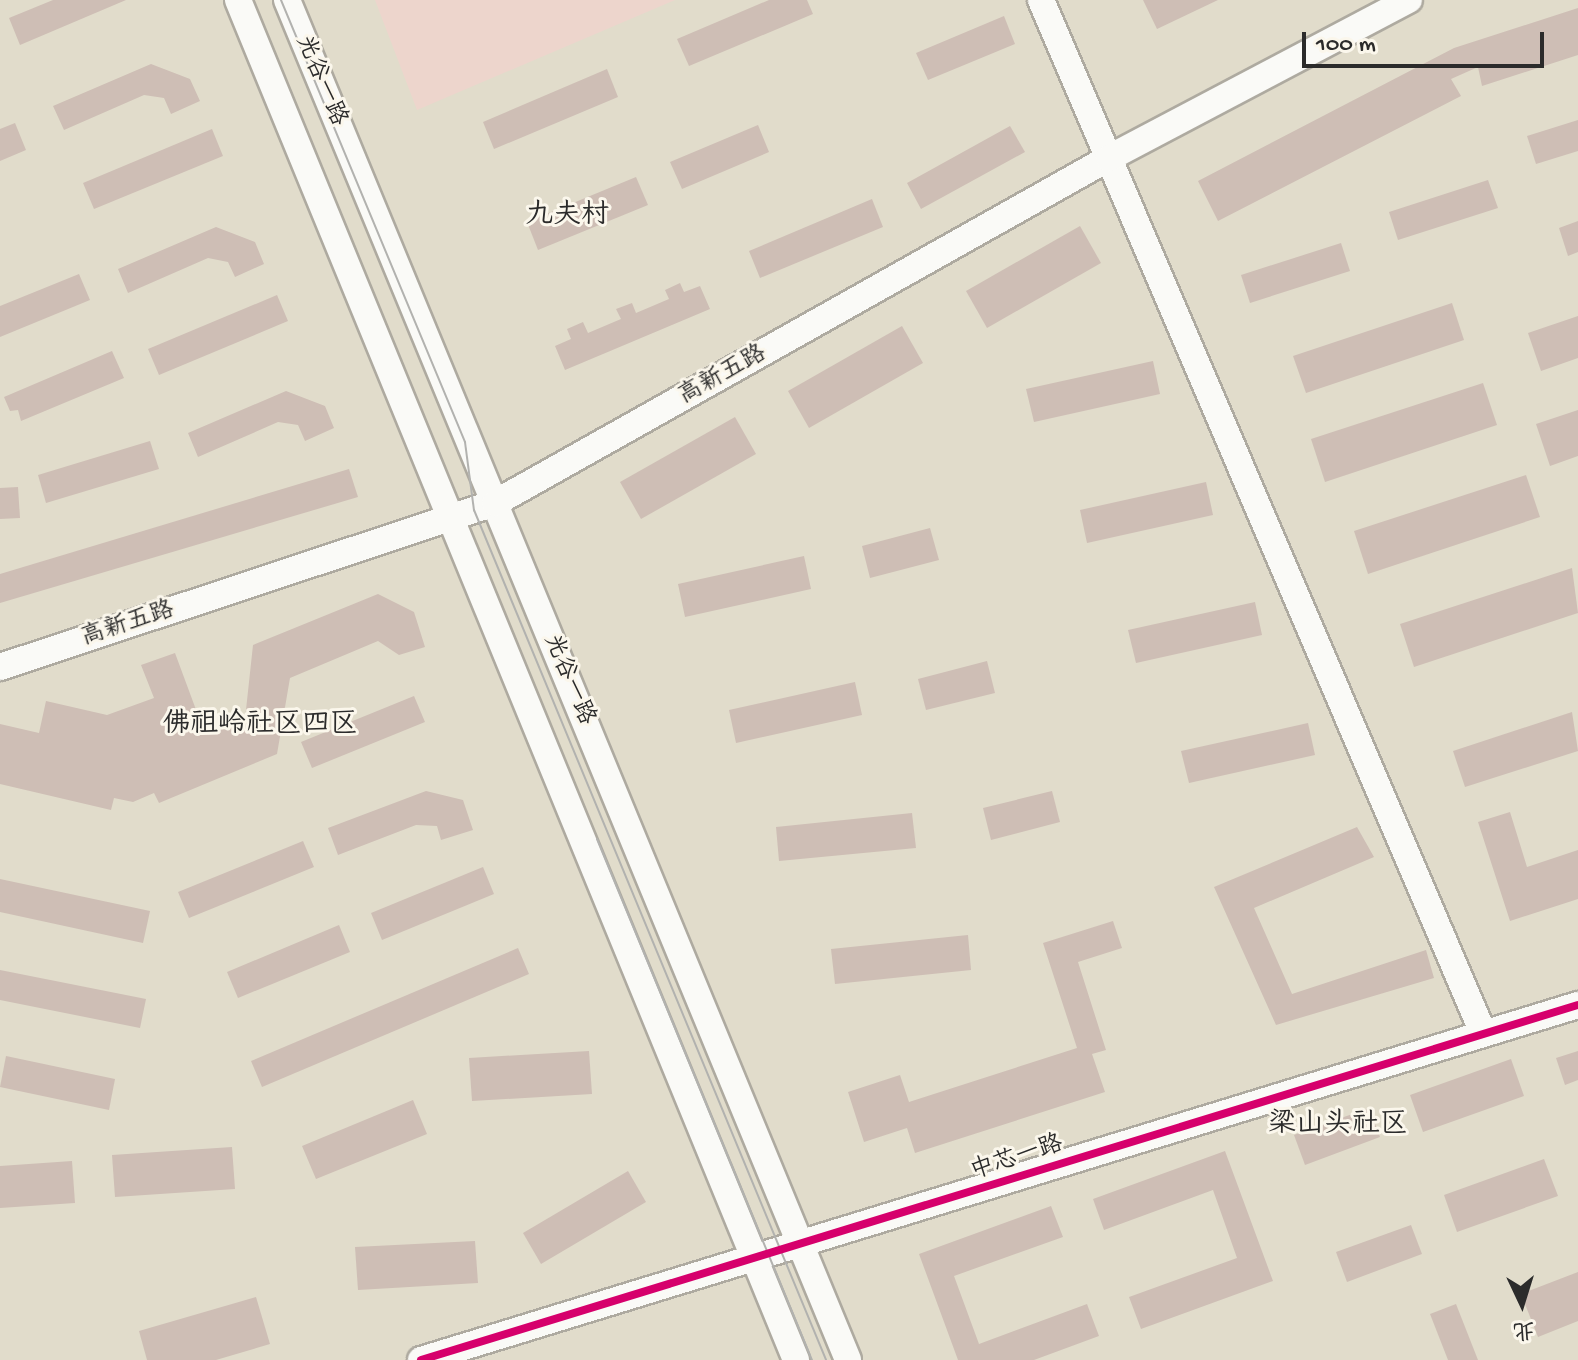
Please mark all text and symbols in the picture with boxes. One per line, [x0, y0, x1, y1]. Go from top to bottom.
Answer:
scale bar [1306, 16, 1548, 66]
street label: 光谷一路 [288, 31, 352, 131]
text: 100 m [1316, 31, 1376, 60]
district label: 九夫村 [525, 200, 609, 234]
street label: 高新五路 [674, 340, 772, 412]
street label: 高新五路 [78, 596, 178, 654]
street label: 光谷一路 [536, 630, 600, 730]
district label: 佛祖岭社区四区 [162, 709, 358, 743]
district label: 梁山头社区 [1268, 1109, 1408, 1143]
street label: 中芯一路 [967, 1130, 1067, 1188]
north arrow [1482, 1264, 1562, 1344]
text: 北 [1512, 1314, 1536, 1342]

